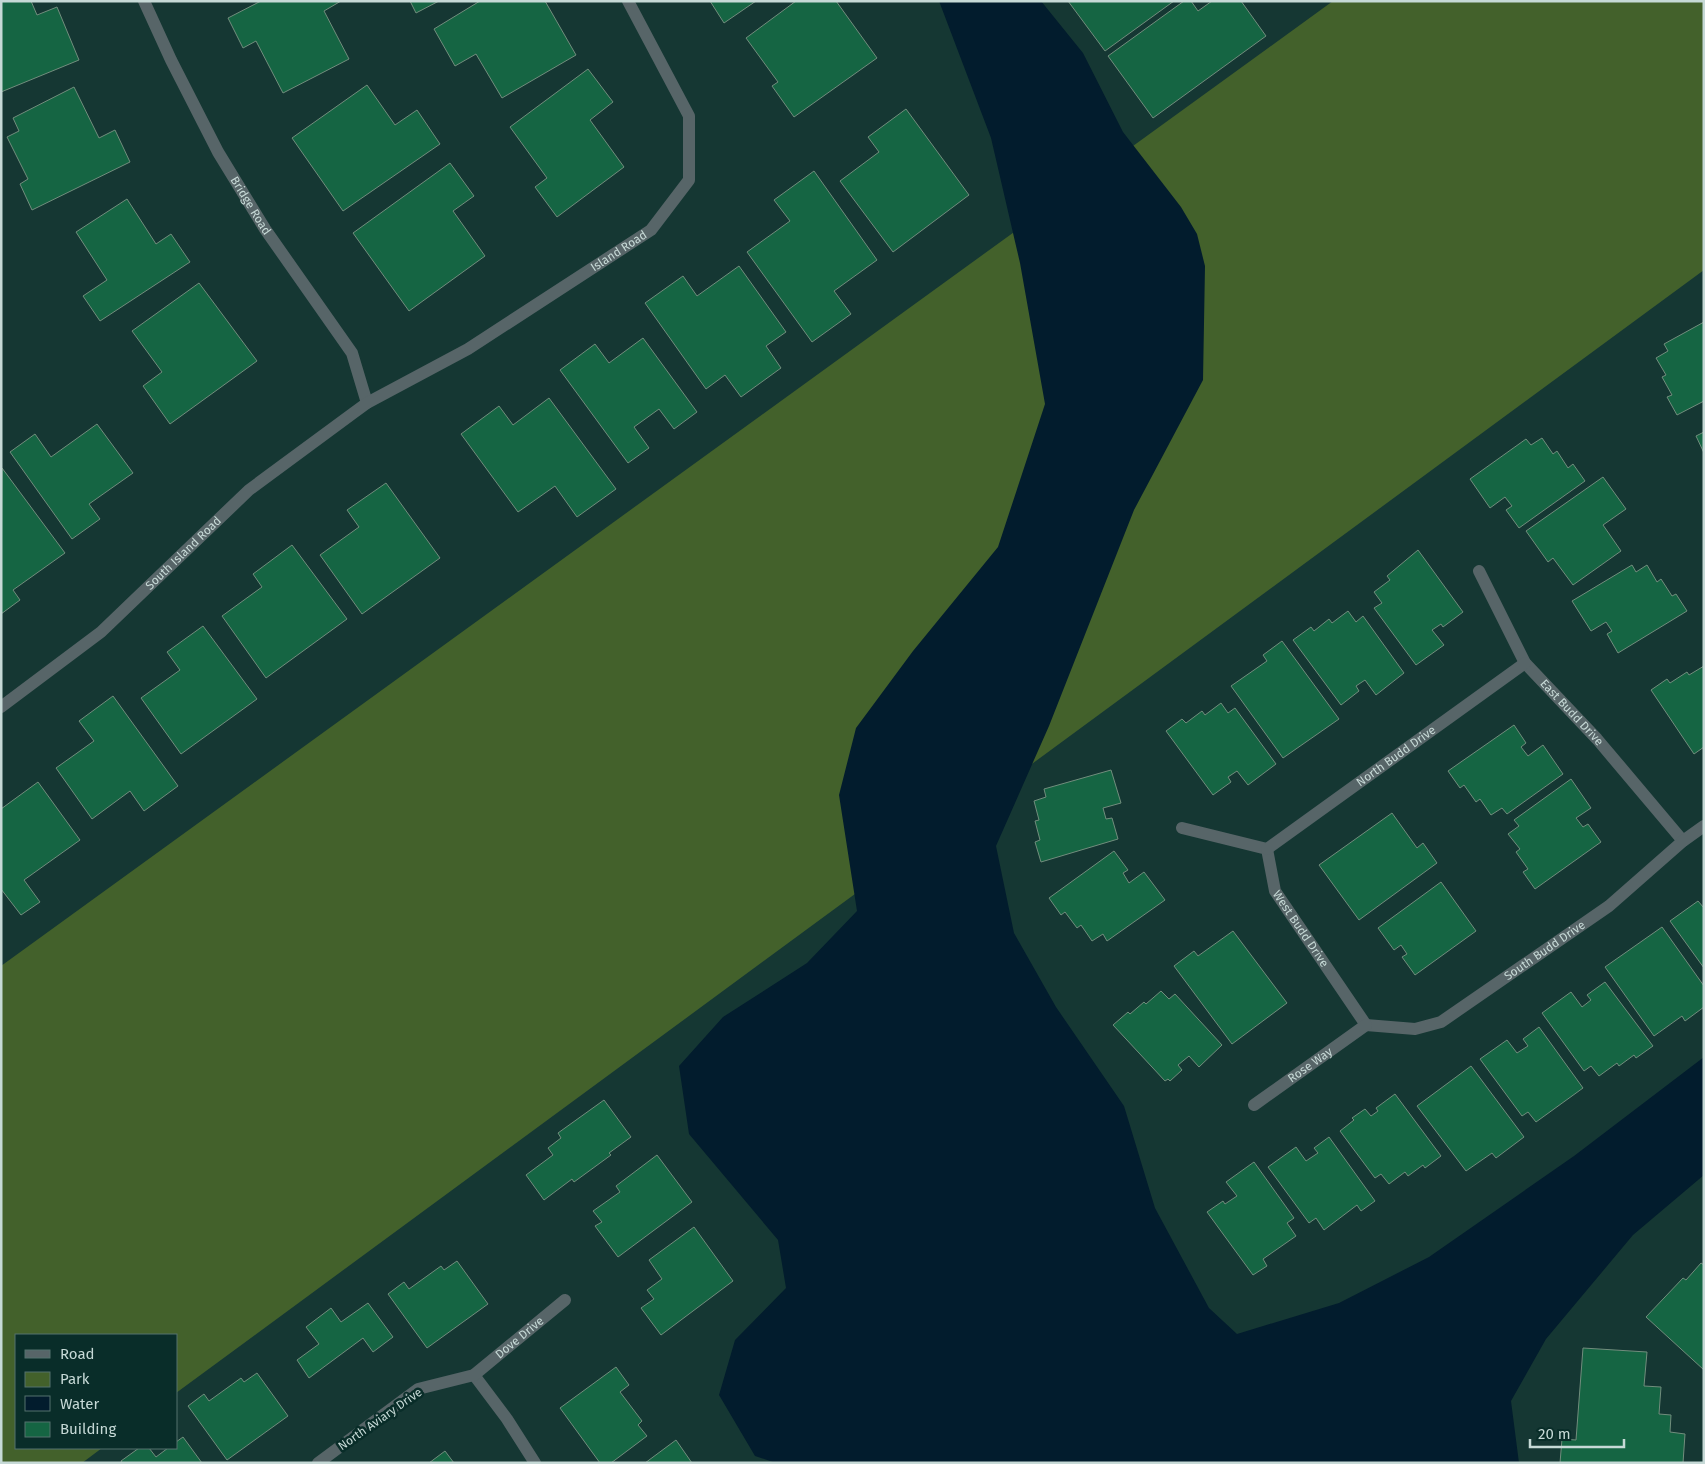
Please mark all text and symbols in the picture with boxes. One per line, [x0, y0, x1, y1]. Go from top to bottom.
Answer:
street label: Bridge Road [228, 174, 274, 238]
street label: Island Road [588, 228, 649, 274]
street label: South Island Road [143, 514, 224, 593]
street label: East Budd Drive [1537, 676, 1606, 748]
street label: North Budd Drive [1354, 723, 1438, 789]
street label: West Budd Drive [1270, 888, 1332, 970]
street label: South Budd Drive [1501, 918, 1588, 983]
street label: Rose Way [1285, 1044, 1335, 1085]
street label: Dove Drive [492, 1314, 546, 1362]
legend [15, 1334, 178, 1449]
text: Road [60, 1345, 95, 1363]
text: Park [60, 1370, 90, 1388]
street label: North Aviary Drive [335, 1385, 425, 1453]
text: Water [60, 1395, 99, 1413]
scale bar [1530, 1416, 1624, 1448]
text: Building [60, 1420, 116, 1438]
text: 20 m [1538, 1425, 1571, 1443]

